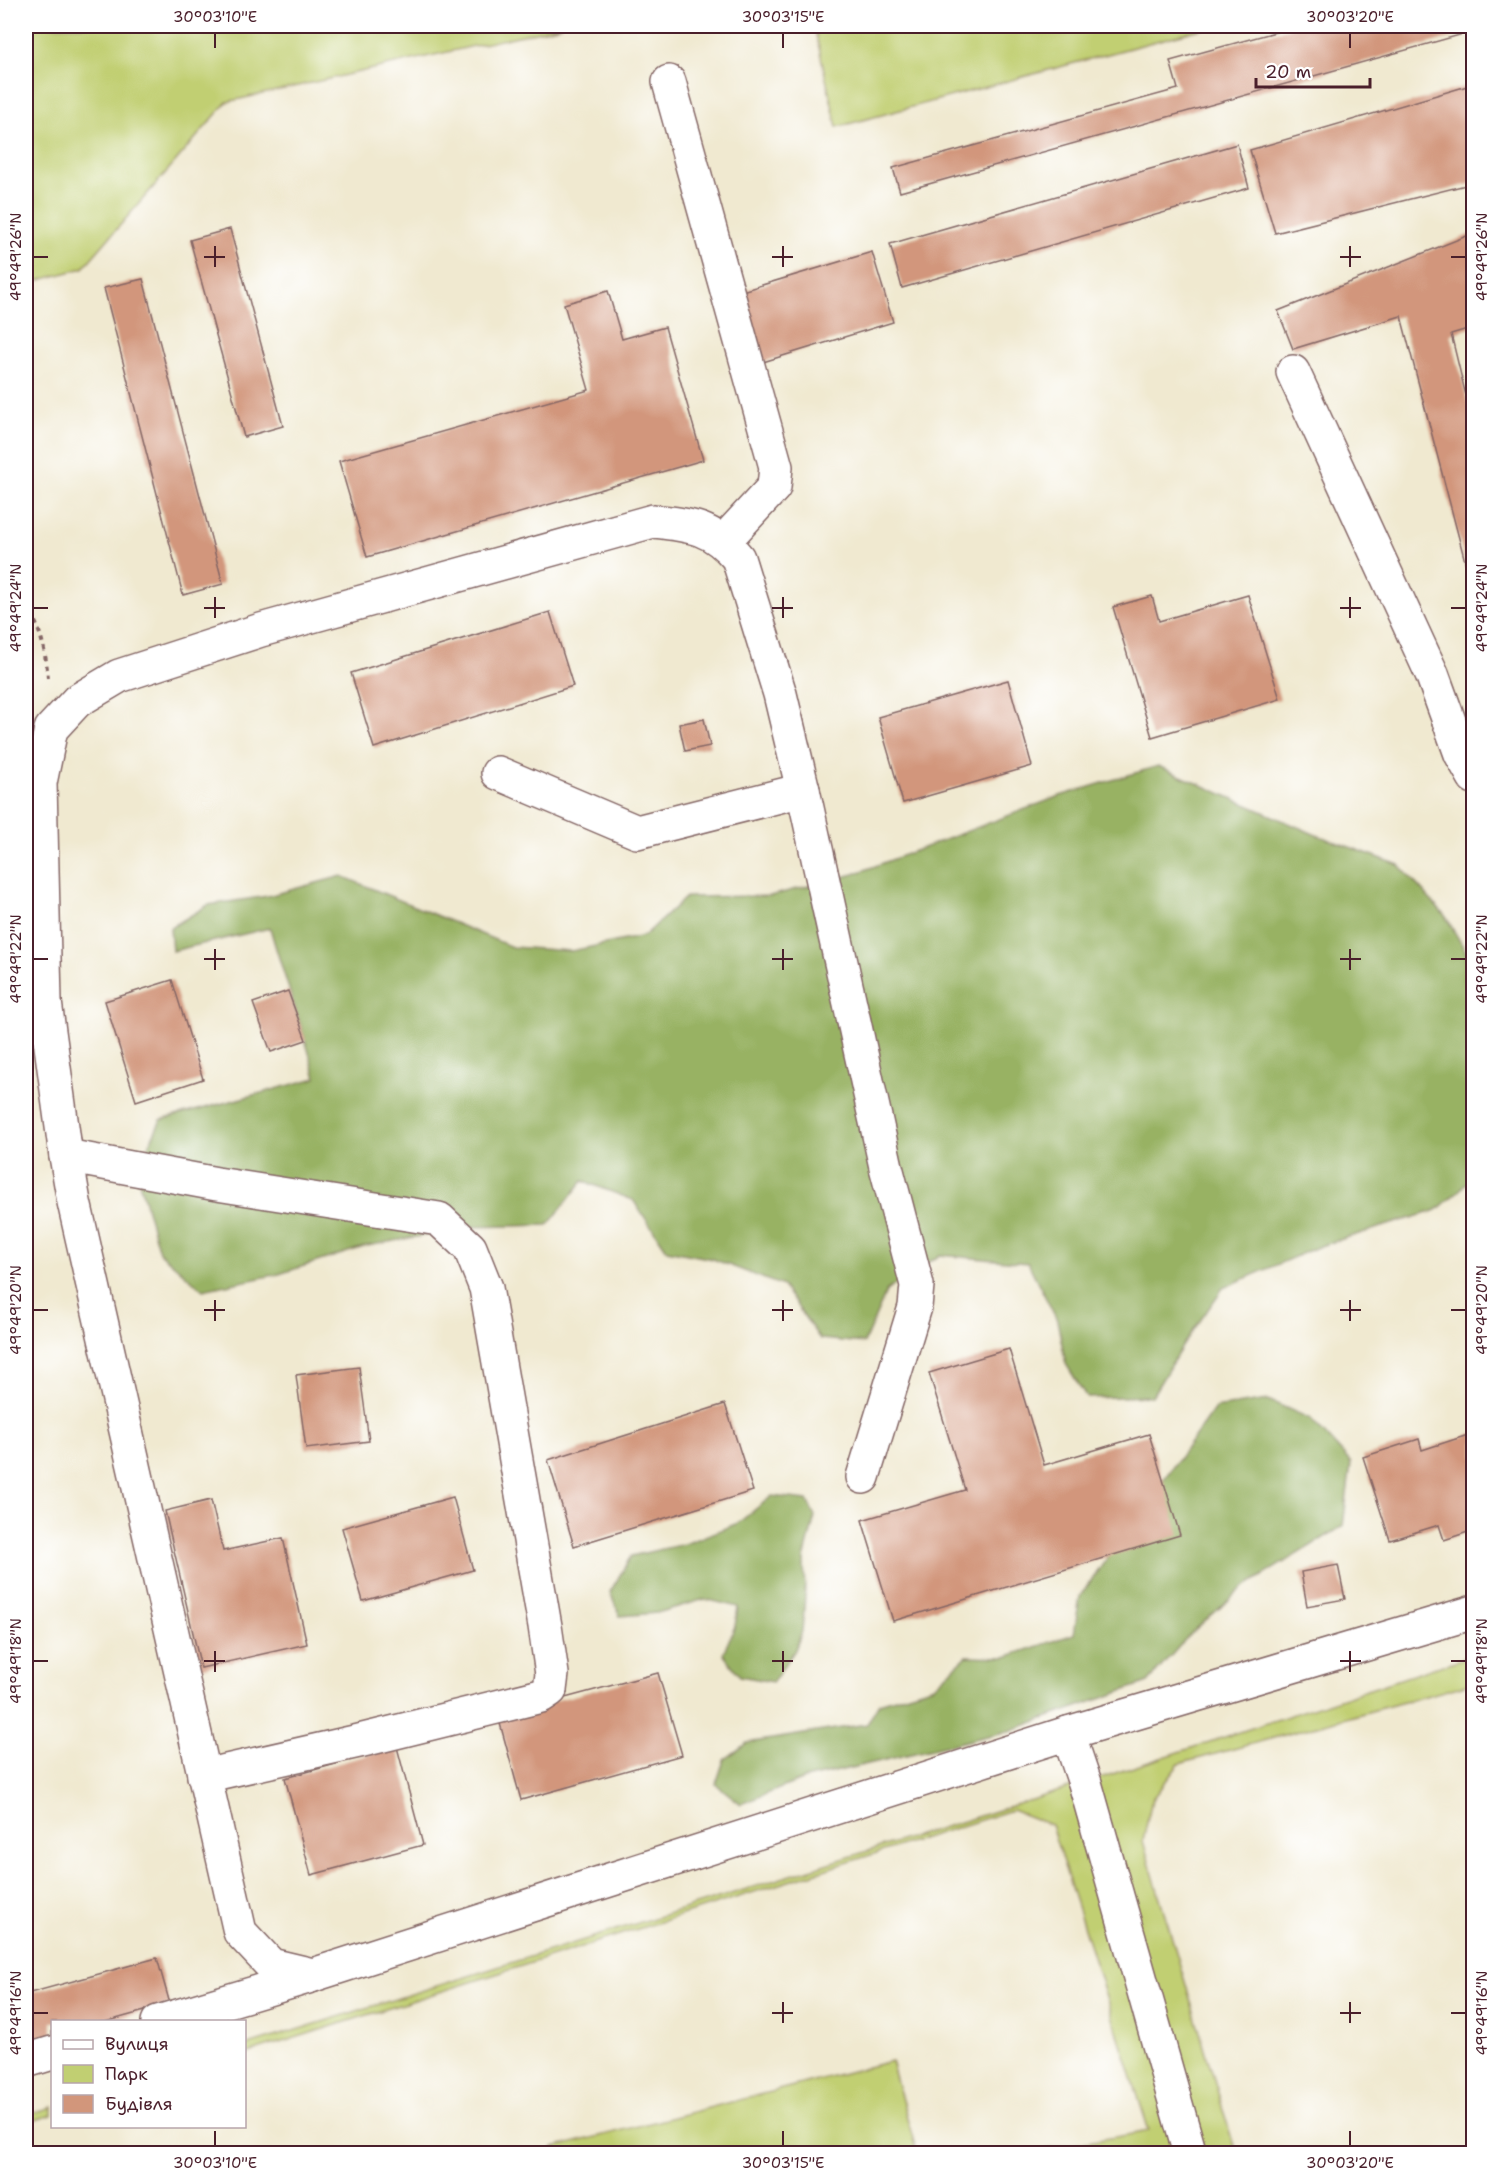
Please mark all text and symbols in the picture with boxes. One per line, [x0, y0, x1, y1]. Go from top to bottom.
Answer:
text: 30°03'10"E [173, 7, 257, 27]
text: 30°03'15"E [742, 7, 824, 27]
text: 30°03'20"E [1306, 7, 1394, 27]
scale bar [1256, 51, 1370, 89]
text: 20 m [1265, 60, 1311, 84]
text: 49°49'26"N [6, 213, 26, 301]
text: 49°49'26"N [1472, 213, 1492, 301]
text: 49°49'24"N [6, 563, 26, 653]
text: 49°49'24"N [1472, 563, 1492, 653]
text: 49°49'22"N [6, 914, 26, 1004]
text: 49°49'22"N [1472, 914, 1492, 1004]
text: 49°49'20"N [6, 1265, 26, 1355]
text: 49°49'20"N [1472, 1265, 1492, 1355]
text: 49°49'18"N [6, 1618, 26, 1704]
text: 49°49'18"N [1472, 1618, 1492, 1704]
text: 49°49'16"N [6, 1971, 26, 2056]
text: 49°49'16"N [1472, 1971, 1492, 2056]
legend [51, 2020, 246, 2128]
text: Вулиця [105, 2032, 169, 2056]
text: Парк [105, 2062, 148, 2086]
text: Будівля [105, 2092, 173, 2116]
text: 30°03'10"E [173, 2153, 257, 2173]
text: 30°03'15"E [742, 2153, 824, 2173]
text: 30°03'20"E [1306, 2153, 1394, 2173]

